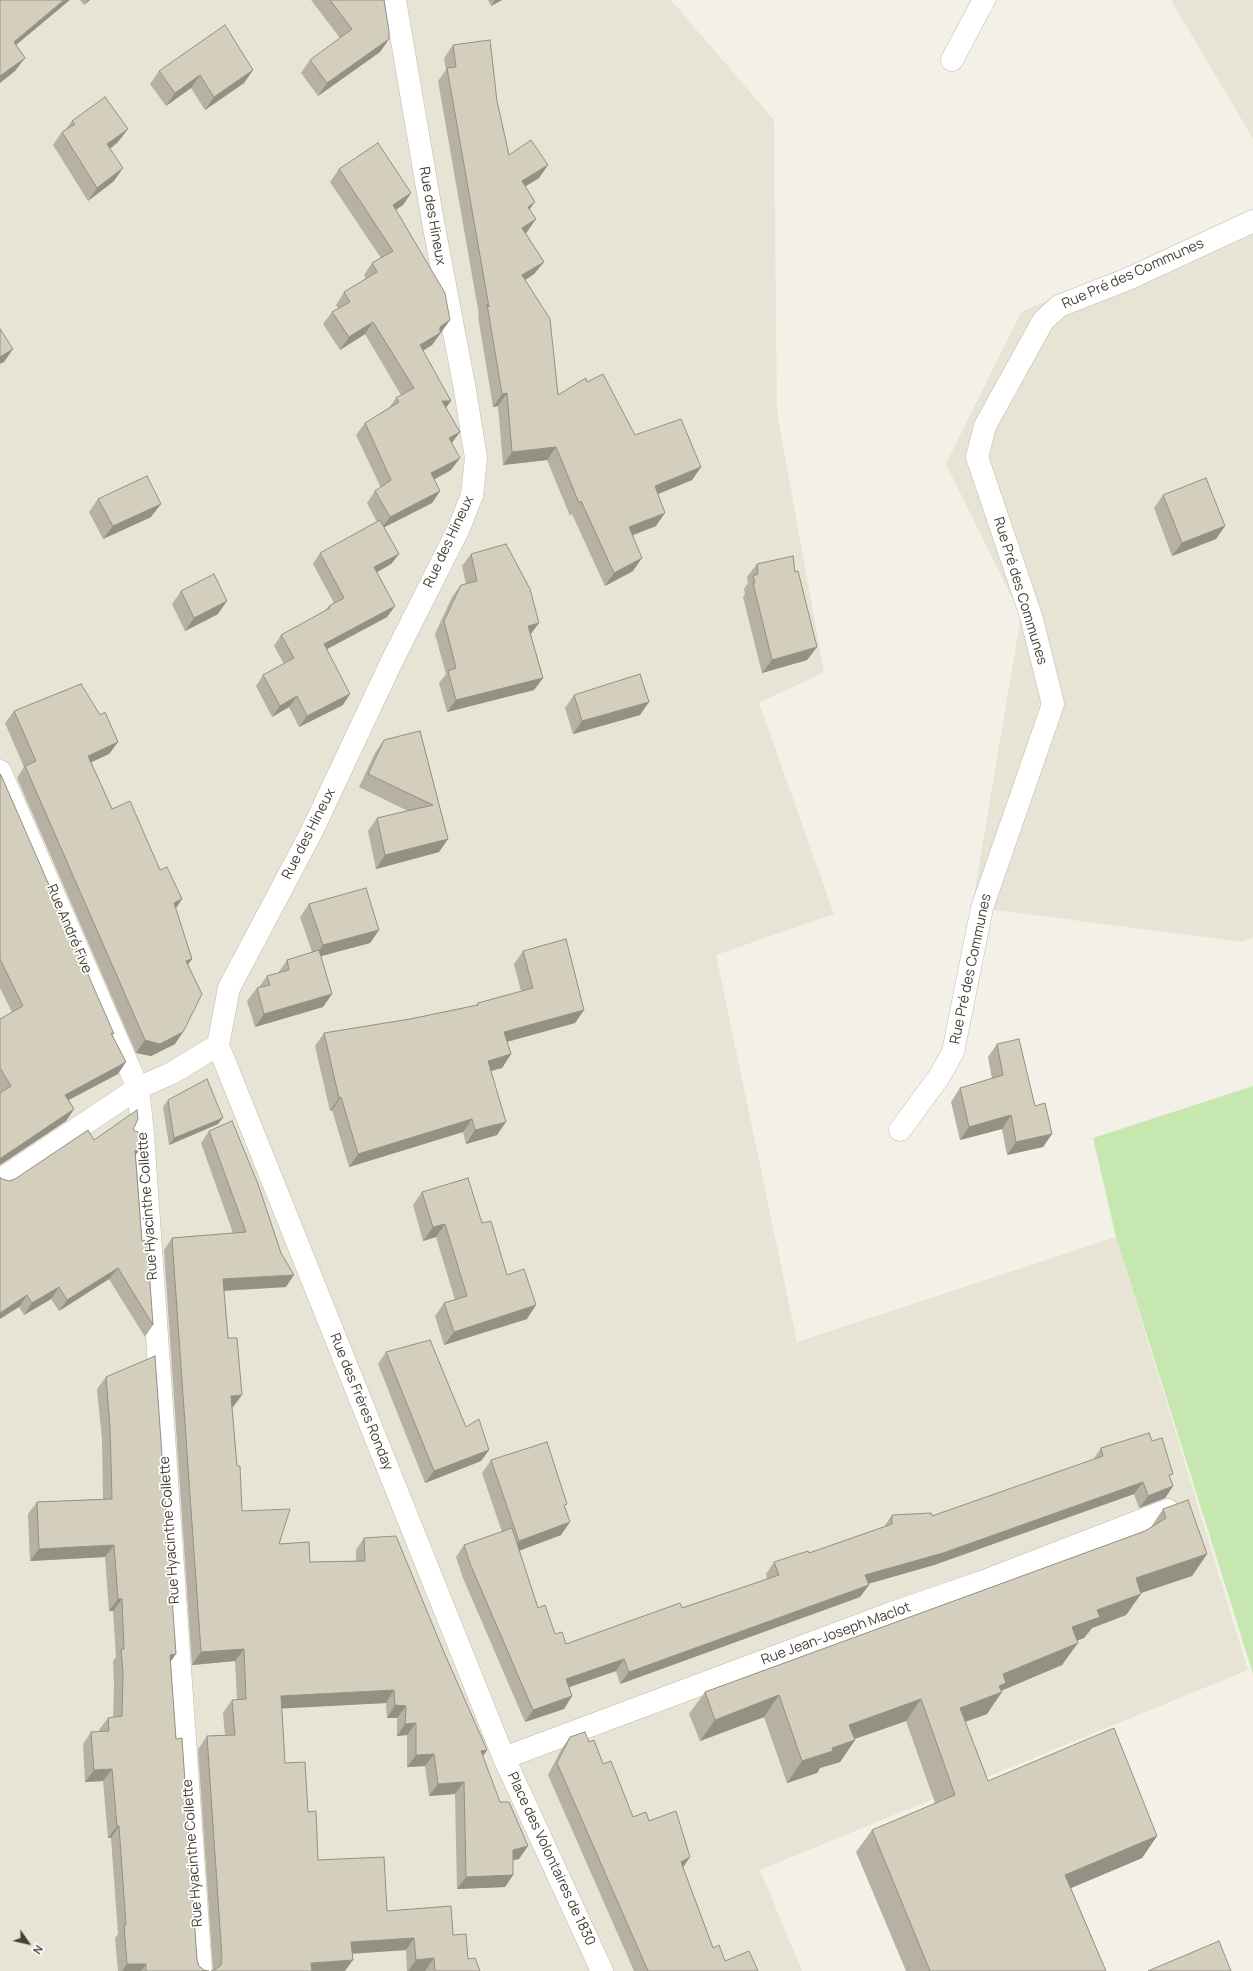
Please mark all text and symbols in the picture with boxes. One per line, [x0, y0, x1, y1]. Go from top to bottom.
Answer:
street label: Rue des Hineux [415, 165, 449, 267]
street label: Rue Pré des Communes [1060, 235, 1206, 313]
street label: Rue des Hineux [420, 493, 478, 591]
street label: Rue Pré des Communes [990, 515, 1050, 667]
street label: Rue des Hineux [279, 786, 339, 882]
street label: Rue André Five [43, 882, 95, 976]
street label: Rue Pré des Communes [947, 892, 995, 1046]
street label: Rue Hyacinthe Collette [134, 1131, 162, 1281]
street label: Rue des Frères Ronday [326, 1331, 396, 1473]
street label: Rue Hyacinthe Collette [156, 1455, 184, 1605]
street label: Rue Jean-Joseph Maclot [759, 1599, 913, 1669]
street label: Place des Volontaires de 1830 [503, 1770, 599, 1948]
street label: Rue Hyacinthe Collette [179, 1778, 207, 1928]
north arrow [8, 1923, 48, 1963]
text: N [30, 1943, 47, 1957]

